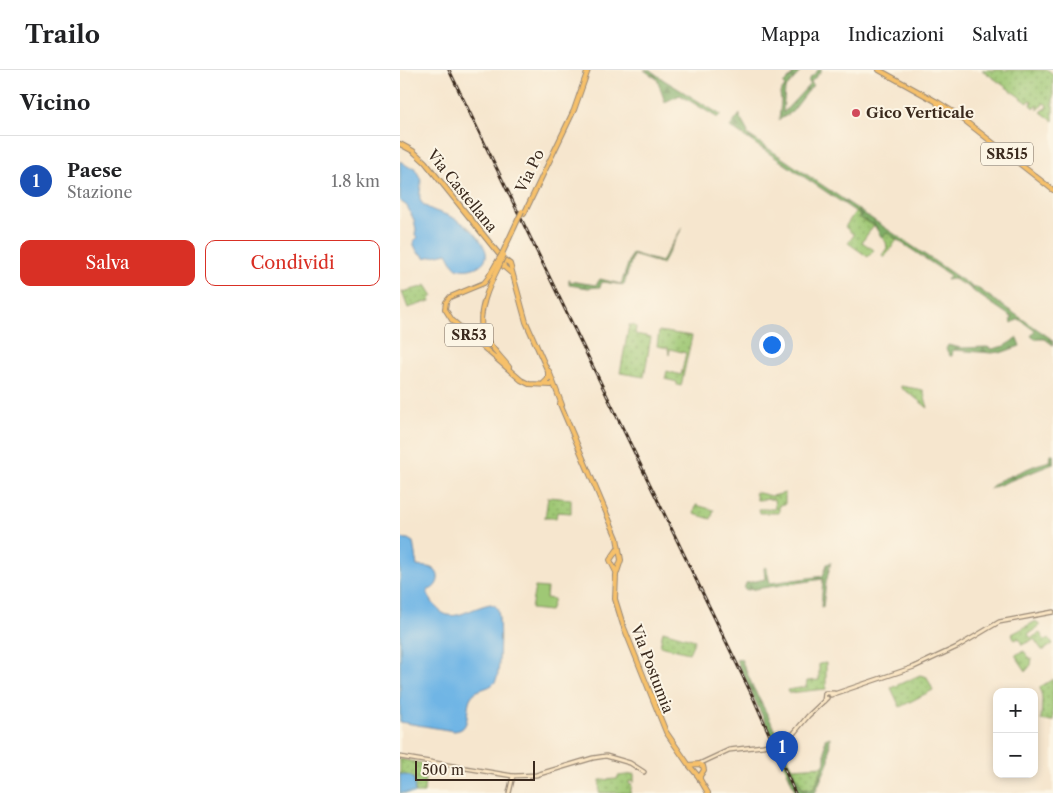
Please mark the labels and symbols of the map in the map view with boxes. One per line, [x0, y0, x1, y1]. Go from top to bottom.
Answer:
place label: Gico Verticale [866, 103, 974, 122]
marker: Gico Verticale [850, 107, 862, 119]
road number: SR515 [981, 142, 1033, 166]
street label: Via Castellana [423, 145, 502, 236]
street label: Via Po [511, 146, 548, 196]
road number: SR53 [445, 324, 493, 346]
your location [759, 332, 785, 358]
street label: Via Postumia [627, 621, 678, 716]
pin: 1 [766, 731, 798, 772]
scale bar [415, 758, 535, 781]

